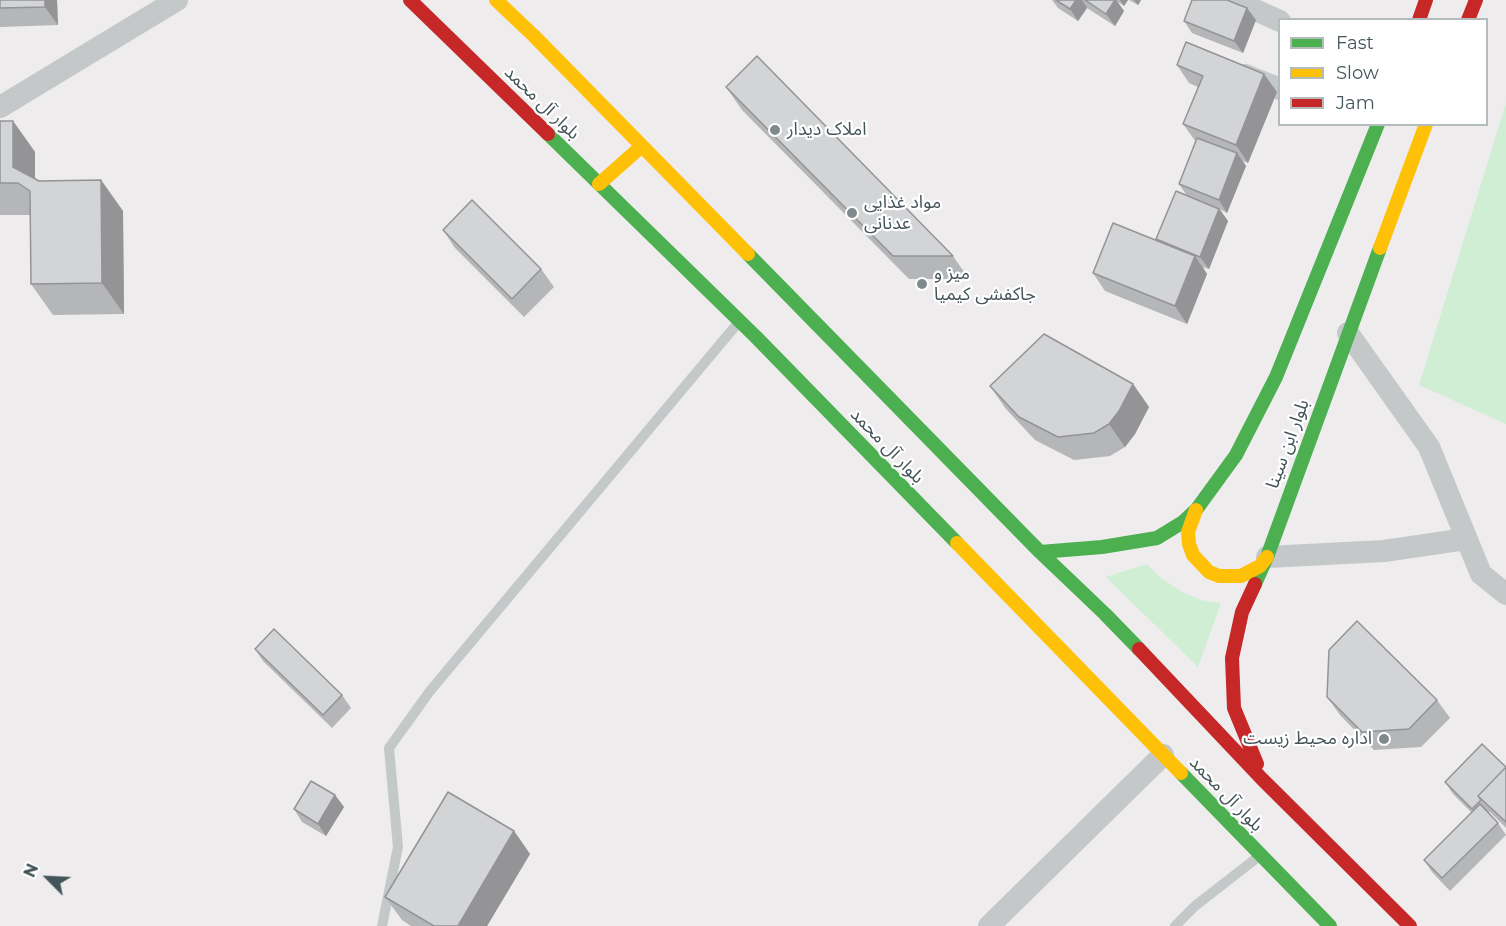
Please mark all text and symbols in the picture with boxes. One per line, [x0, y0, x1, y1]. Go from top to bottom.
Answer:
legend [1278, 18, 1488, 126]
text: Fast [1336, 32, 1374, 54]
street label: بلوار آل محمد [500, 62, 584, 144]
text: Slow [1336, 62, 1379, 84]
text: Jam [1336, 92, 1375, 114]
place label: املاک دیدار [787, 119, 866, 141]
marker: املاک دیدار [768, 123, 782, 137]
place label: مواد غذایی عدنانی [864, 192, 941, 234]
marker: مواد غذایی عدنانی [845, 206, 859, 220]
place label: میز و جاکفشی کیمیا [934, 263, 1036, 306]
marker: میز و جاکفشی کیمیا [915, 277, 929, 291]
street label: بلوار ابن سینا [1262, 396, 1314, 492]
street label: بلوار آل محمد [846, 404, 928, 488]
place label: اداره محیط زیست [1243, 728, 1372, 750]
marker: اداره محیط زیست [1377, 732, 1391, 746]
street label: بلوار آل محمد [1185, 752, 1267, 836]
north arrow [18, 848, 78, 908]
text: N [20, 861, 42, 880]

